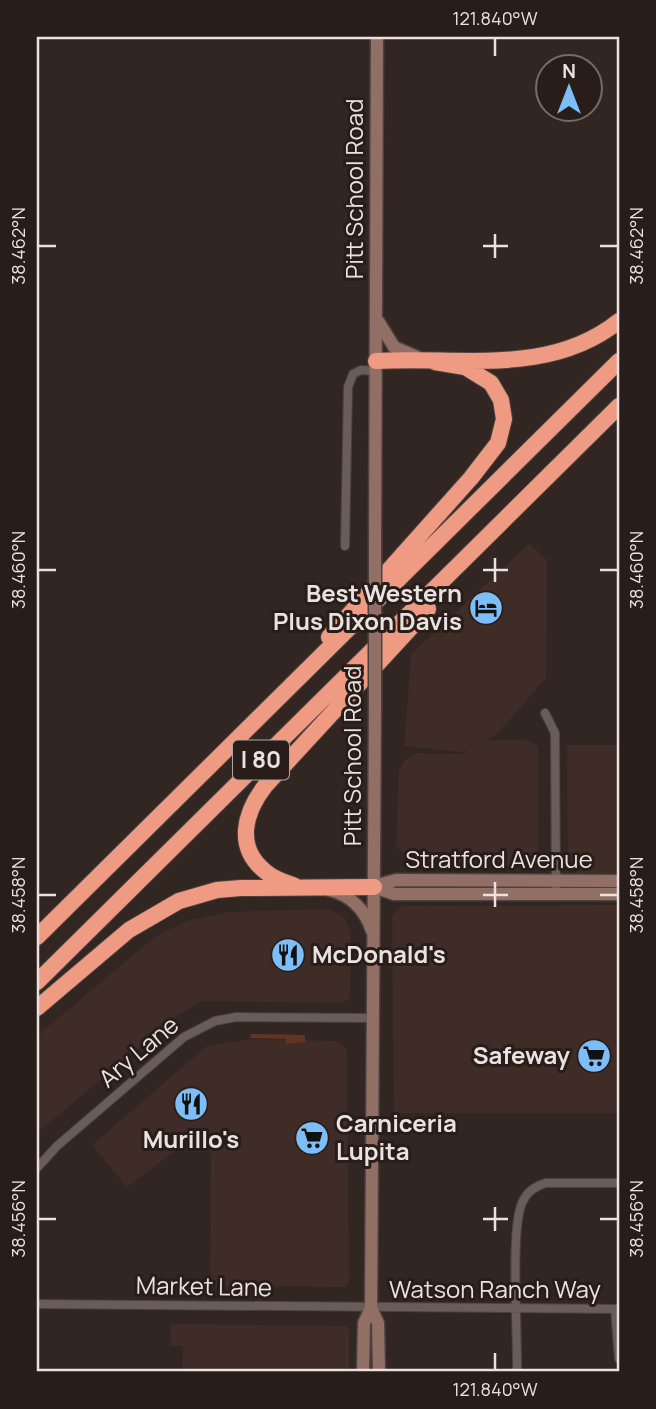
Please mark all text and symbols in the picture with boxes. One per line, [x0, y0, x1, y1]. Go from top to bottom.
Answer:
text: 121.840°W [452, 6, 538, 30]
north arrow [534, 52, 604, 122]
text: N [562, 58, 576, 84]
street label: Pitt School Road [337, 99, 370, 279]
text: 38.462°N [6, 207, 30, 285]
text: 38.462°N [624, 207, 648, 285]
text: 38.460°N [6, 531, 30, 609]
text: 38.460°N [624, 531, 648, 609]
place label: Best Western Plus Dixon Davis [273, 576, 462, 637]
hotel icon: Best Western Plus Dixon Davis [467, 589, 505, 627]
street label: Pitt School Road [335, 666, 368, 846]
road number: I 80 [233, 740, 289, 780]
street label: Stratford Avenue [405, 842, 593, 875]
text: 38.458°N [6, 857, 30, 933]
text: 38.458°N [624, 857, 648, 933]
restaurant icon: McDonald's [269, 936, 307, 974]
place label: McDonald's [312, 937, 446, 970]
street label: Ary Lane [91, 1008, 185, 1094]
supermarket icon: Safeway [575, 1037, 613, 1075]
place label: Safeway [473, 1038, 571, 1071]
restaurant icon: Murillo's [172, 1085, 210, 1123]
place label: Carniceria Lupita [336, 1106, 457, 1167]
supermarket icon: Carniceria Lupita [293, 1119, 331, 1157]
place label: Murillo's [143, 1122, 239, 1155]
text: 38.456°N [6, 1180, 30, 1258]
text: 38.456°N [624, 1180, 648, 1258]
street label: Market Lane [136, 1268, 272, 1303]
street label: Watson Ranch Way [389, 1272, 601, 1305]
text: 121.840°W [452, 1377, 538, 1401]

